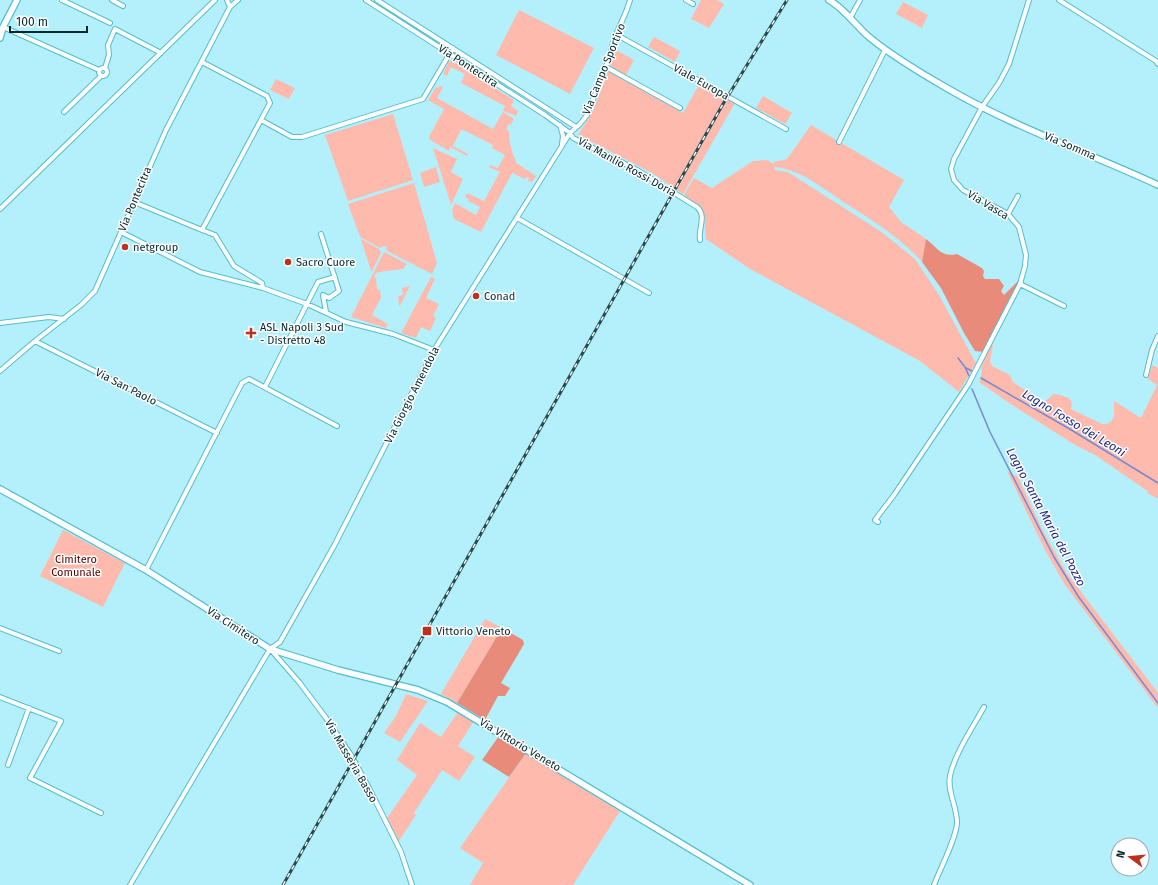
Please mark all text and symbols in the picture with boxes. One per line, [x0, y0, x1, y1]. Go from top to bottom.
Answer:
scale bar [10, 8, 87, 34]
text: 100 m [16, 15, 48, 29]
street label: Via Campo Sportivo [580, 21, 628, 117]
street label: Via Pontecitra [436, 42, 500, 90]
street label: Viale Europa [671, 61, 731, 103]
street label: Via Somma [1042, 129, 1098, 163]
street label: Via Manlio Rossi Doria [575, 134, 679, 200]
street label: Via Pontecitra [116, 165, 154, 233]
street label: Via Vasca [965, 188, 1011, 222]
place label: netgroup [133, 241, 178, 254]
marker: netgroup [120, 242, 130, 252]
place label: Sacro Cuore [296, 256, 355, 269]
marker: Sacro Cuore [283, 257, 293, 267]
place label: Conad [484, 290, 515, 303]
marker: Conad [471, 291, 481, 301]
place label: ASL Napoli 3 Sud - Distretto 48 [260, 321, 344, 347]
marker: ASL Napoli 3 Sud - Distretto 48 [245, 327, 257, 339]
street label: Via Giorgio Amendola [382, 344, 442, 446]
street label: Via San Paolo [93, 366, 159, 408]
water label: Lagno Fosso dei Leoni [1020, 387, 1129, 460]
water label: Lagno Santa Maria del Pozzo [1003, 445, 1089, 589]
park label: Cimitero Comunale [51, 553, 101, 579]
street label: Via Cimitero [204, 604, 262, 648]
marker: Vittorio Veneto [421, 625, 433, 637]
place label: Vittorio Veneto [436, 625, 511, 638]
street label: Via Vittorio Veneto [477, 716, 563, 774]
street label: Via Masseria Basso [322, 717, 380, 805]
north arrow [1110, 837, 1150, 877]
text: N [1114, 849, 1128, 860]

